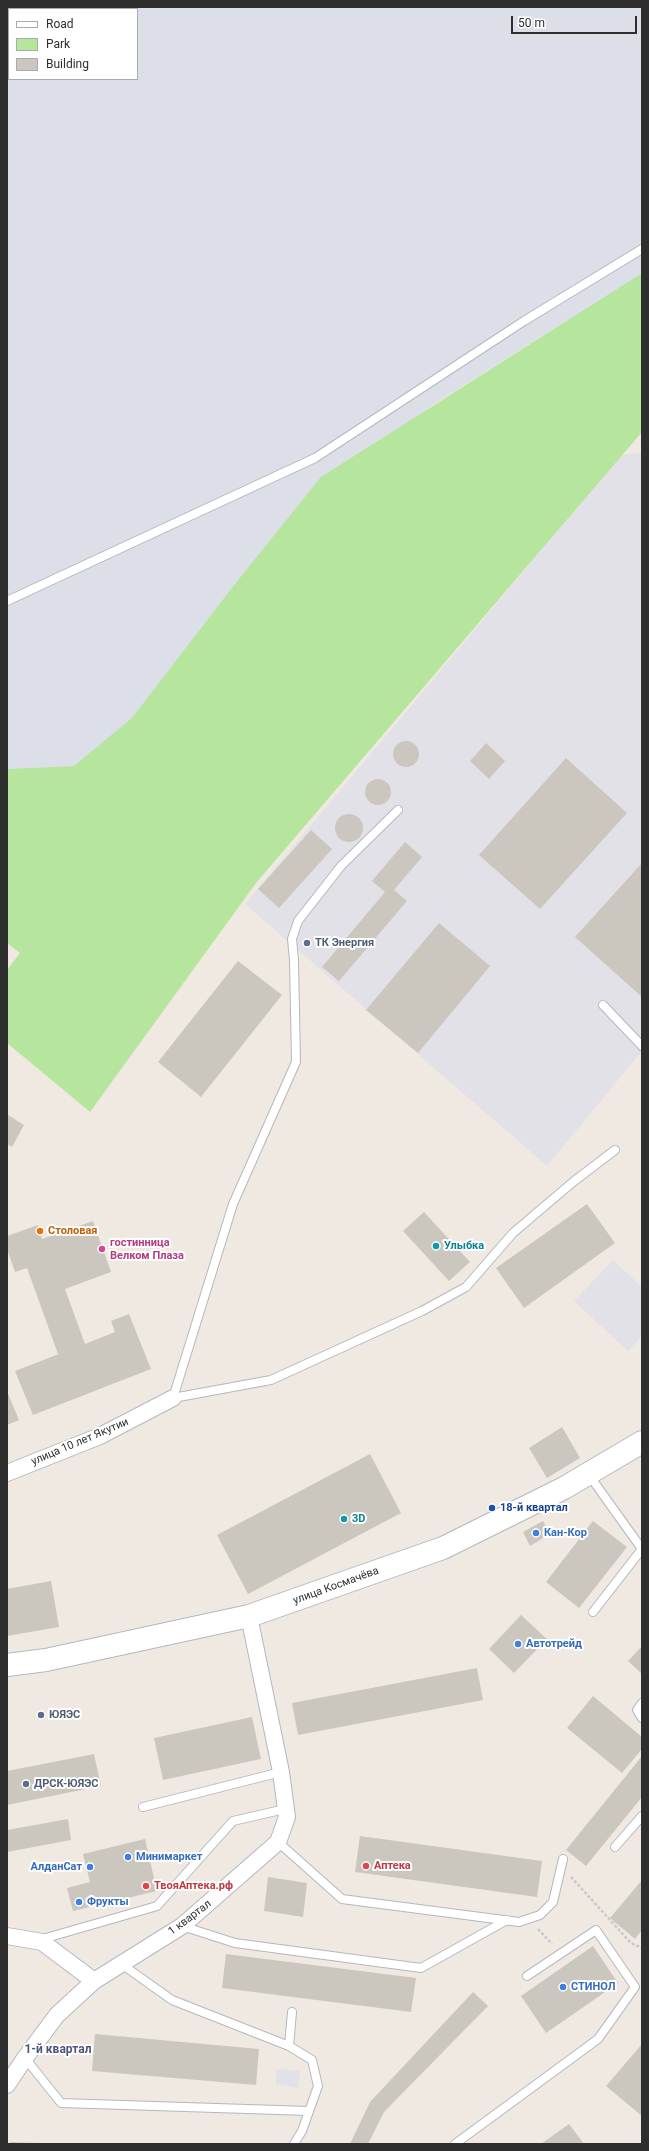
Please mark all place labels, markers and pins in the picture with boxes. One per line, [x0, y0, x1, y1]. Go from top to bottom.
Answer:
place label: ТК Энергия [315, 936, 374, 950]
marker: ТК Энергия [302, 938, 312, 948]
place label: Столовая [48, 1224, 97, 1238]
marker: Столовая [35, 1226, 45, 1236]
place label: гостинница Велком Плаза [110, 1236, 184, 1262]
place label: Улыбка [444, 1239, 484, 1253]
marker: Улыбка [431, 1241, 441, 1251]
marker: гостинница Велком Плаза [97, 1244, 107, 1254]
place label: 18-й квартал [500, 1501, 568, 1515]
marker: 18-й квартал [487, 1503, 497, 1513]
place label: 3D [352, 1512, 365, 1526]
marker: 3D [339, 1514, 349, 1524]
place label: Кан-Кор [544, 1526, 587, 1540]
marker: Кан-Кор [531, 1528, 541, 1538]
place label: Автотрейд [526, 1637, 582, 1651]
marker: Автотрейд [513, 1639, 523, 1649]
place label: ЮЯЭС [49, 1708, 80, 1722]
marker: ЮЯЭС [36, 1710, 46, 1720]
place label: ДРСК-ЮЯЭС [34, 1777, 98, 1791]
marker: ДРСК-ЮЯЭС [21, 1779, 31, 1789]
place label: Минимаркет [136, 1850, 202, 1864]
marker: Минимаркет [123, 1852, 133, 1862]
place label: Аптека [374, 1859, 411, 1873]
place label: АлданСат [31, 1860, 82, 1874]
marker: Аптека [361, 1861, 371, 1871]
marker: АлданСат [85, 1862, 95, 1872]
place label: ТвояАптека.рф [154, 1879, 233, 1893]
marker: ТвояАптека.рф [141, 1881, 151, 1891]
place label: Фрукты [87, 1895, 129, 1909]
marker: Фрукты [74, 1897, 84, 1907]
place label: СТИНОЛ [571, 1980, 616, 1994]
marker: СТИНОЛ [558, 1982, 568, 1992]

